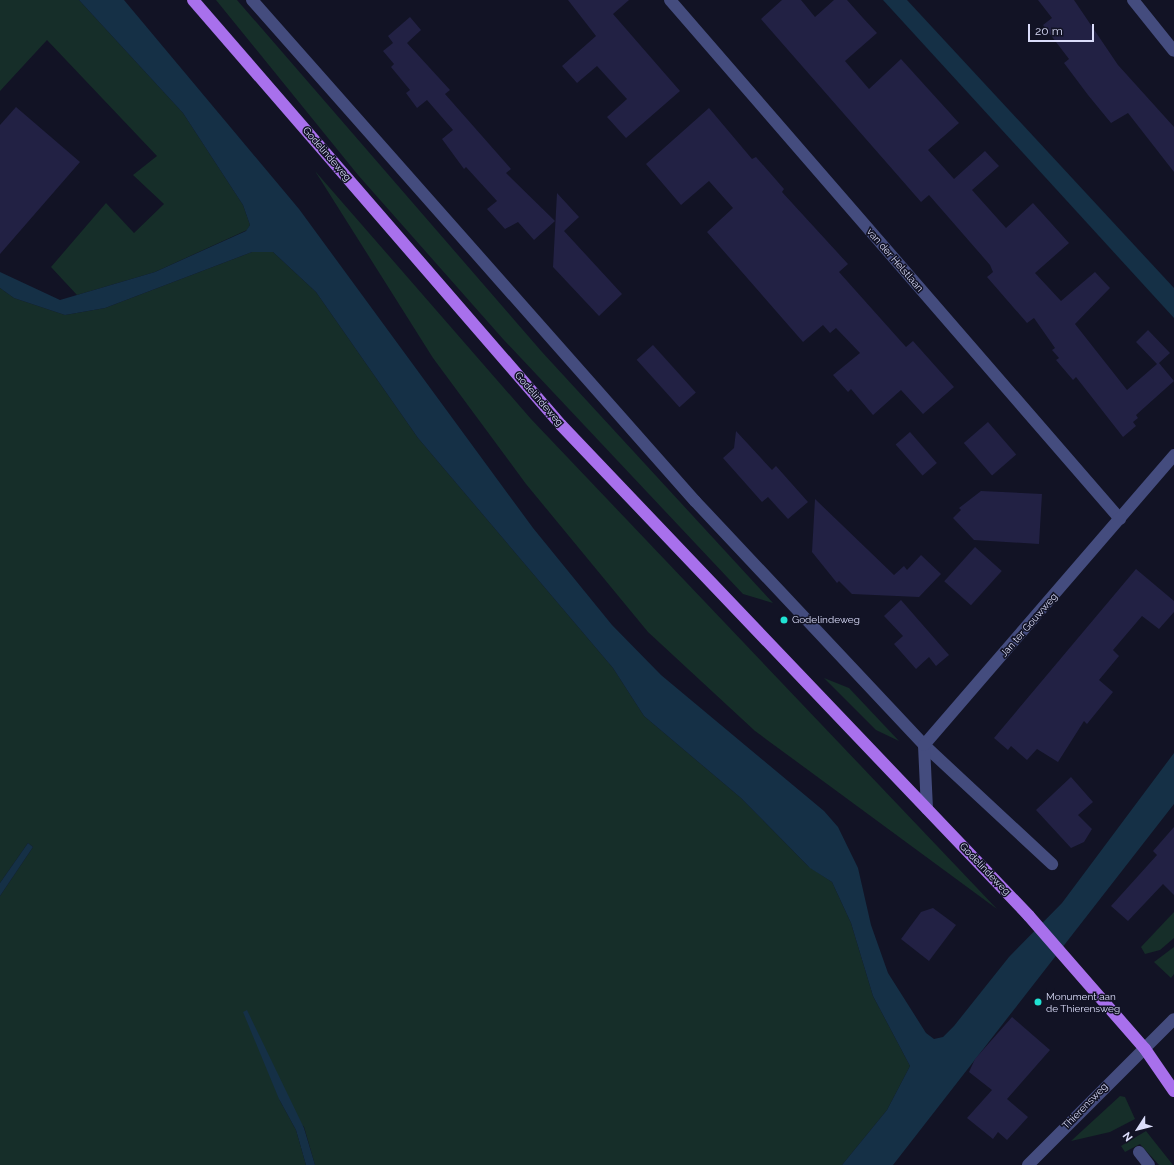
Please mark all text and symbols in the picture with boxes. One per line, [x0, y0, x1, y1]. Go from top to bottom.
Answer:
scale bar [1030, 16, 1096, 42]
text: 20 m [1035, 24, 1063, 38]
street label: Godelindeweg [300, 124, 354, 184]
street label: van der Helstlaan [864, 226, 926, 294]
street label: Godelindeweg [512, 369, 566, 429]
street label: Jan ter Gouwweg [998, 591, 1060, 659]
place label: Godelindeweg [792, 614, 860, 626]
marker: Godelindeweg [779, 615, 789, 625]
street label: Godelindeweg [957, 840, 1013, 898]
place label: Monument aan de Thierensweg [1046, 990, 1120, 1014]
marker: Monument aan de Thierensweg [1033, 997, 1043, 1007]
street label: Thierensweg [1060, 1080, 1110, 1132]
north arrow [1118, 1109, 1158, 1149]
text: N [1120, 1129, 1136, 1144]

